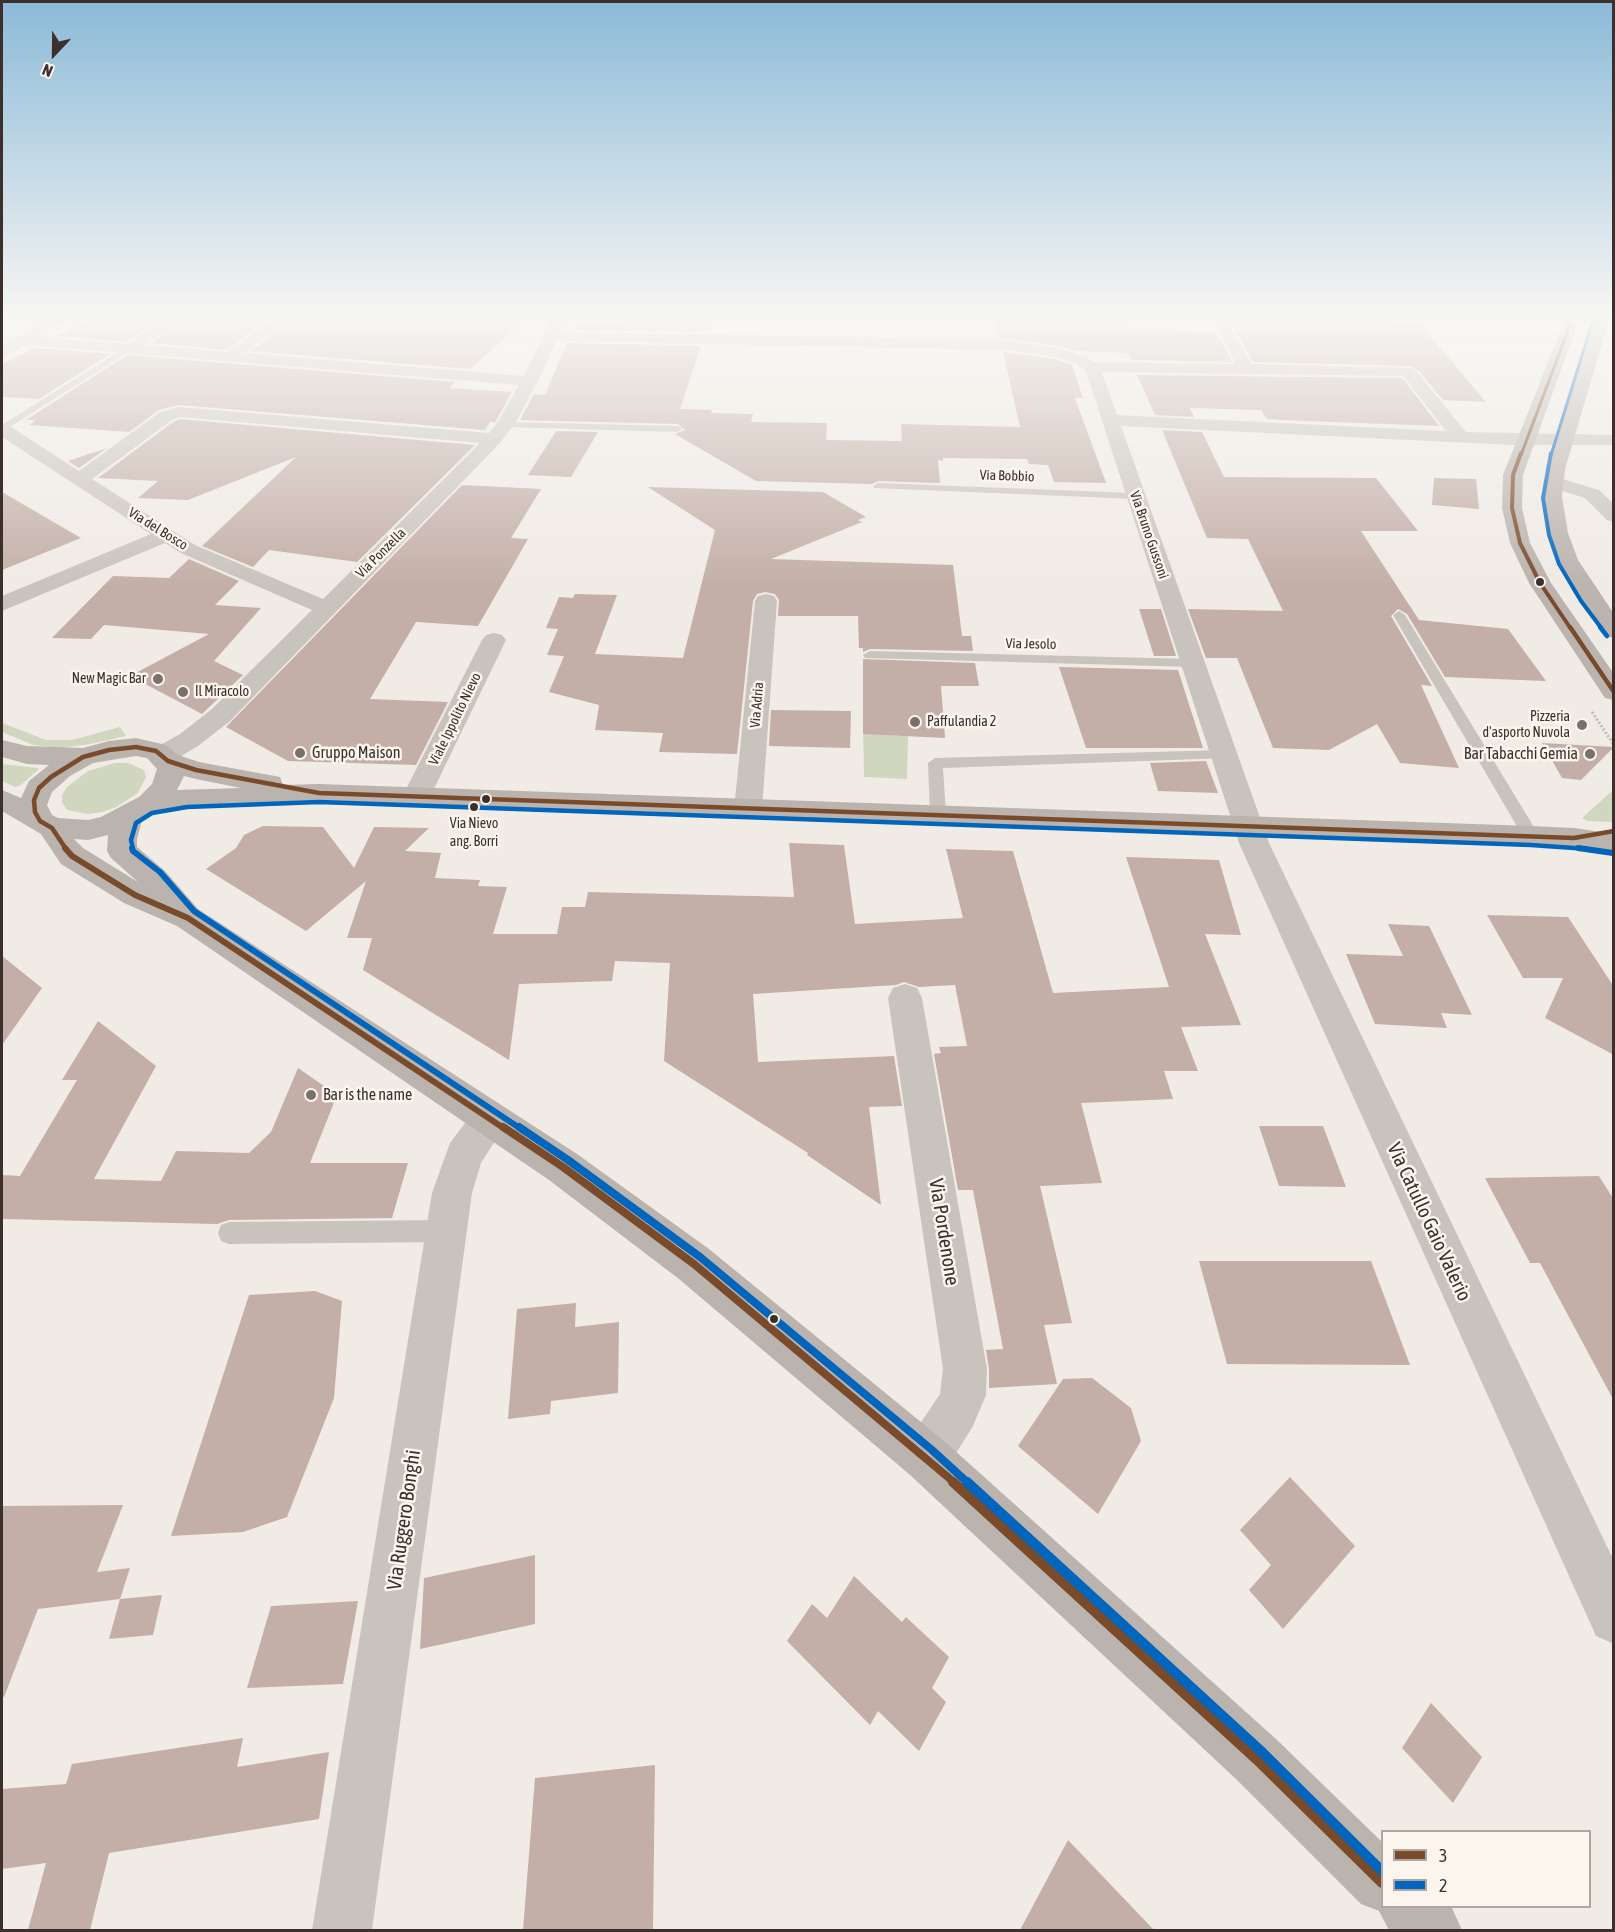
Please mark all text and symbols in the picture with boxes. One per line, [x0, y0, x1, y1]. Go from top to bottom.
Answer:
north arrow [24, 24, 84, 84]
text: N [40, 61, 55, 81]
street label: Via Bobbio [979, 467, 1035, 485]
street label: Via Bruno Gussoni [1126, 489, 1172, 581]
street label: Via del Bosco [125, 504, 191, 554]
street label: Via Ponzella [353, 525, 409, 581]
unlabelled marker [1534, 576, 1546, 588]
street label: Via Jesolo [1005, 635, 1057, 653]
street label: Viale Ippolito Nievo [425, 670, 485, 768]
place label: New Magic Bar [72, 671, 146, 687]
marker: New Magic Bar [151, 672, 165, 686]
street label: Via Adria [747, 681, 767, 729]
place label: Il Miracolo [195, 684, 249, 700]
marker: Il Miracolo [176, 685, 190, 699]
place label: Pizzeria d'asporto Nuvola [1483, 709, 1570, 742]
place label: Paffulandia 2 [927, 714, 996, 730]
marker: Paffulandia 2 [908, 715, 922, 729]
marker: Pizzeria d'asporto Nuvola [1575, 718, 1589, 732]
place label: Gruppo Maison [312, 743, 401, 763]
place label: Bar Tabacchi Gemia [1464, 744, 1578, 764]
marker: Gruppo Maison [293, 746, 307, 760]
marker: Bar Tabacchi Gemia [1583, 747, 1597, 761]
unlabelled marker [480, 793, 492, 805]
marker: Via Nievo ang. Borri [468, 801, 480, 813]
place label: Via Nievo ang. Borri [450, 816, 498, 849]
place label: Bar is the name [323, 1085, 412, 1105]
marker: Bar is the name [304, 1088, 318, 1102]
street label: Via Catullo Gaio Valerio [1382, 1139, 1476, 1305]
street label: Via Pordenone [924, 1177, 964, 1287]
unlabelled marker [768, 1313, 780, 1325]
street label: Via Ruggero Bonghi [382, 1448, 426, 1592]
legend [1381, 1830, 1591, 1908]
text: 3 [1439, 1845, 1447, 1866]
text: 2 [1439, 1875, 1447, 1896]

